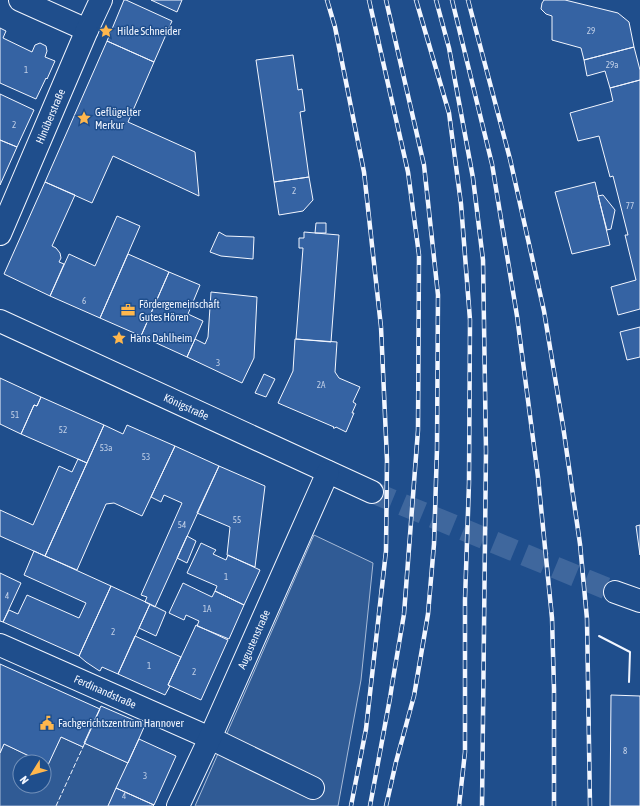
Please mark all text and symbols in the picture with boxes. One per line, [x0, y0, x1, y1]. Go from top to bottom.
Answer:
place icon: Hilde Schneider [98, 23, 114, 39]
place label: Hilde Schneider [117, 25, 182, 37]
house number: 29 [587, 26, 595, 36]
house number: 29a [606, 60, 618, 70]
house number: 1 [24, 65, 28, 75]
street label: Hinüberstraße [33, 87, 67, 146]
place label: Geflügelter Merkur [95, 106, 142, 131]
place icon: Geflügelter Merkur [76, 110, 92, 126]
house number: 2 [12, 120, 16, 130]
house number: 2 [292, 186, 296, 196]
house number: 77 [626, 201, 634, 211]
house number: 6 [82, 296, 86, 306]
place label: Fördergemeinschaft Gutes Hören [139, 298, 220, 323]
office icon: Fördergemeinschaft Gutes Hören [120, 302, 136, 318]
place icon: Hans Dahlheim [111, 330, 127, 346]
place label: Hans Dahlheim [130, 332, 193, 344]
house number: 3 [216, 358, 220, 368]
house number: 2A [317, 380, 326, 390]
street label: Königstraße [162, 391, 211, 422]
house number: 51 [11, 410, 19, 420]
house number: 52 [59, 425, 67, 435]
house number: 53a [100, 443, 112, 453]
house number: 53 [142, 452, 150, 462]
house number: 55 [233, 515, 241, 525]
house number: 54 [178, 520, 186, 530]
house number: 1 [224, 572, 228, 582]
house number: 4 [5, 591, 9, 601]
house number: 1A [203, 604, 212, 614]
street label: Augustenstraße [235, 608, 272, 671]
house number: 2 [111, 627, 115, 637]
house number: 1 [147, 661, 151, 671]
house number: 2 [192, 667, 196, 677]
street label: Ferdinandstraße [72, 673, 138, 711]
public building icon: Fachgerichtszentrum Hannover [39, 715, 55, 731]
place label: Fachgerichtszentrum Hannover [58, 717, 184, 729]
house number: 8 [623, 746, 627, 756]
north arrow [12, 754, 52, 794]
house number: 3 [143, 771, 147, 781]
text: N [17, 774, 31, 786]
house number: 4 [122, 791, 126, 801]

